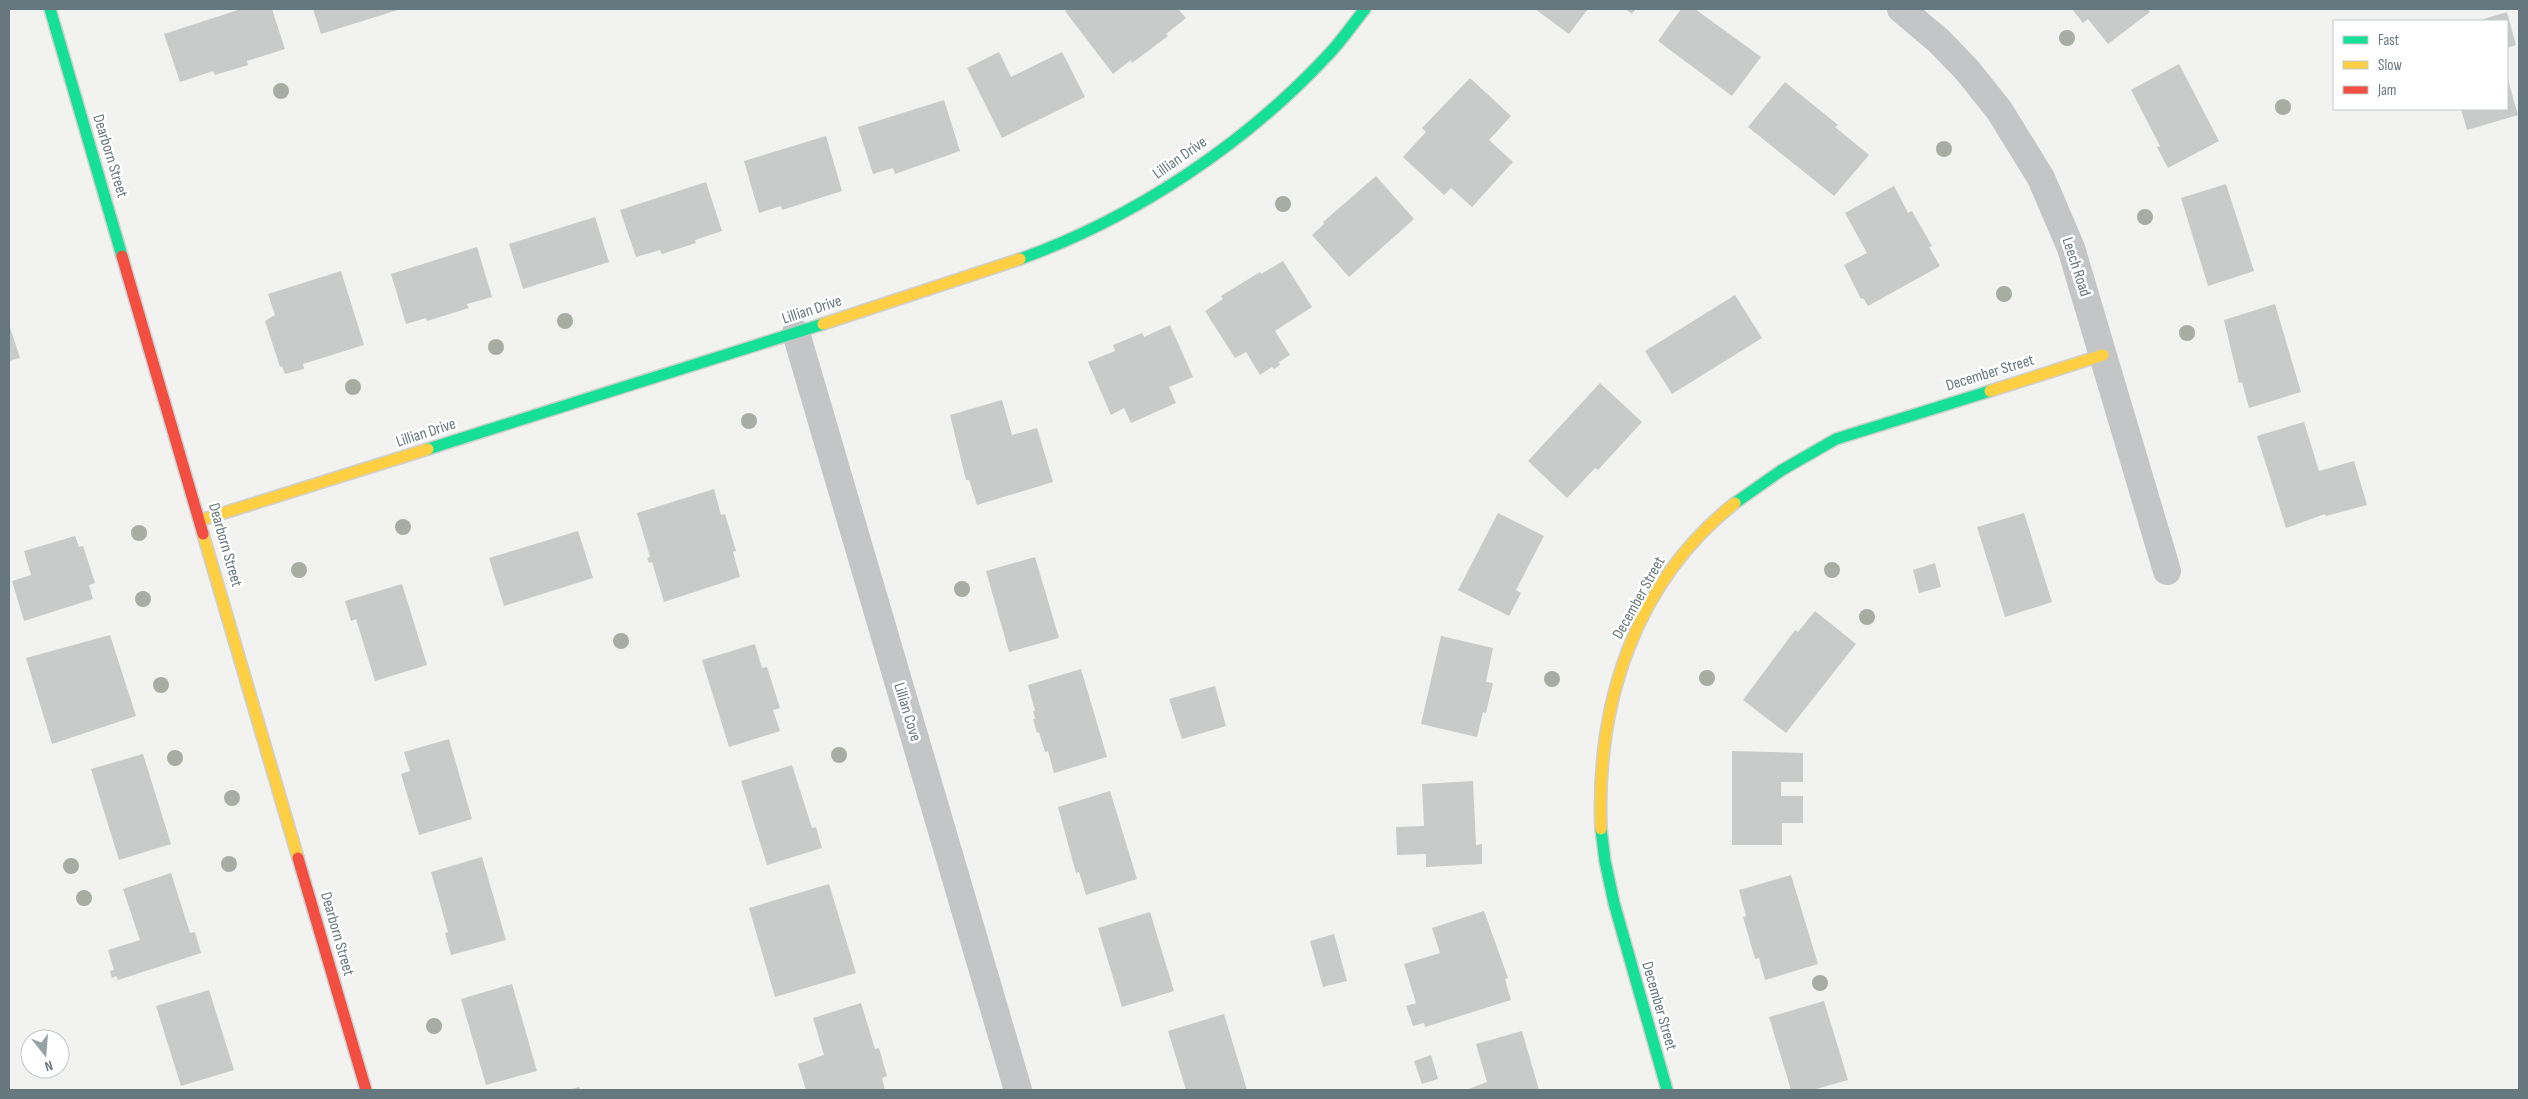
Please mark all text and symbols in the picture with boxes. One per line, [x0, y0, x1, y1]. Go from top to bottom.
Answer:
legend [2333, 20, 2508, 110]
text: Fast [2378, 31, 2400, 50]
text: Slow [2378, 56, 2402, 75]
text: Jam [2377, 81, 2396, 100]
street label: Dearborn Street [88, 112, 132, 200]
street label: Lillian Drive [1149, 133, 1211, 183]
street label: Leech Road [2058, 235, 2094, 299]
street label: Lillian Drive [780, 291, 844, 329]
street label: December Street [1944, 351, 2037, 395]
street label: Lillian Drive [394, 414, 458, 452]
street label: Dearborn Street [204, 501, 246, 589]
street label: December Street [1609, 553, 1670, 643]
street label: Lillian Cove [889, 680, 925, 744]
street label: Dearborn Street [316, 890, 358, 978]
street label: December Street [1637, 959, 1681, 1053]
north arrow [20, 1029, 70, 1079]
text: N [43, 1057, 55, 1075]

